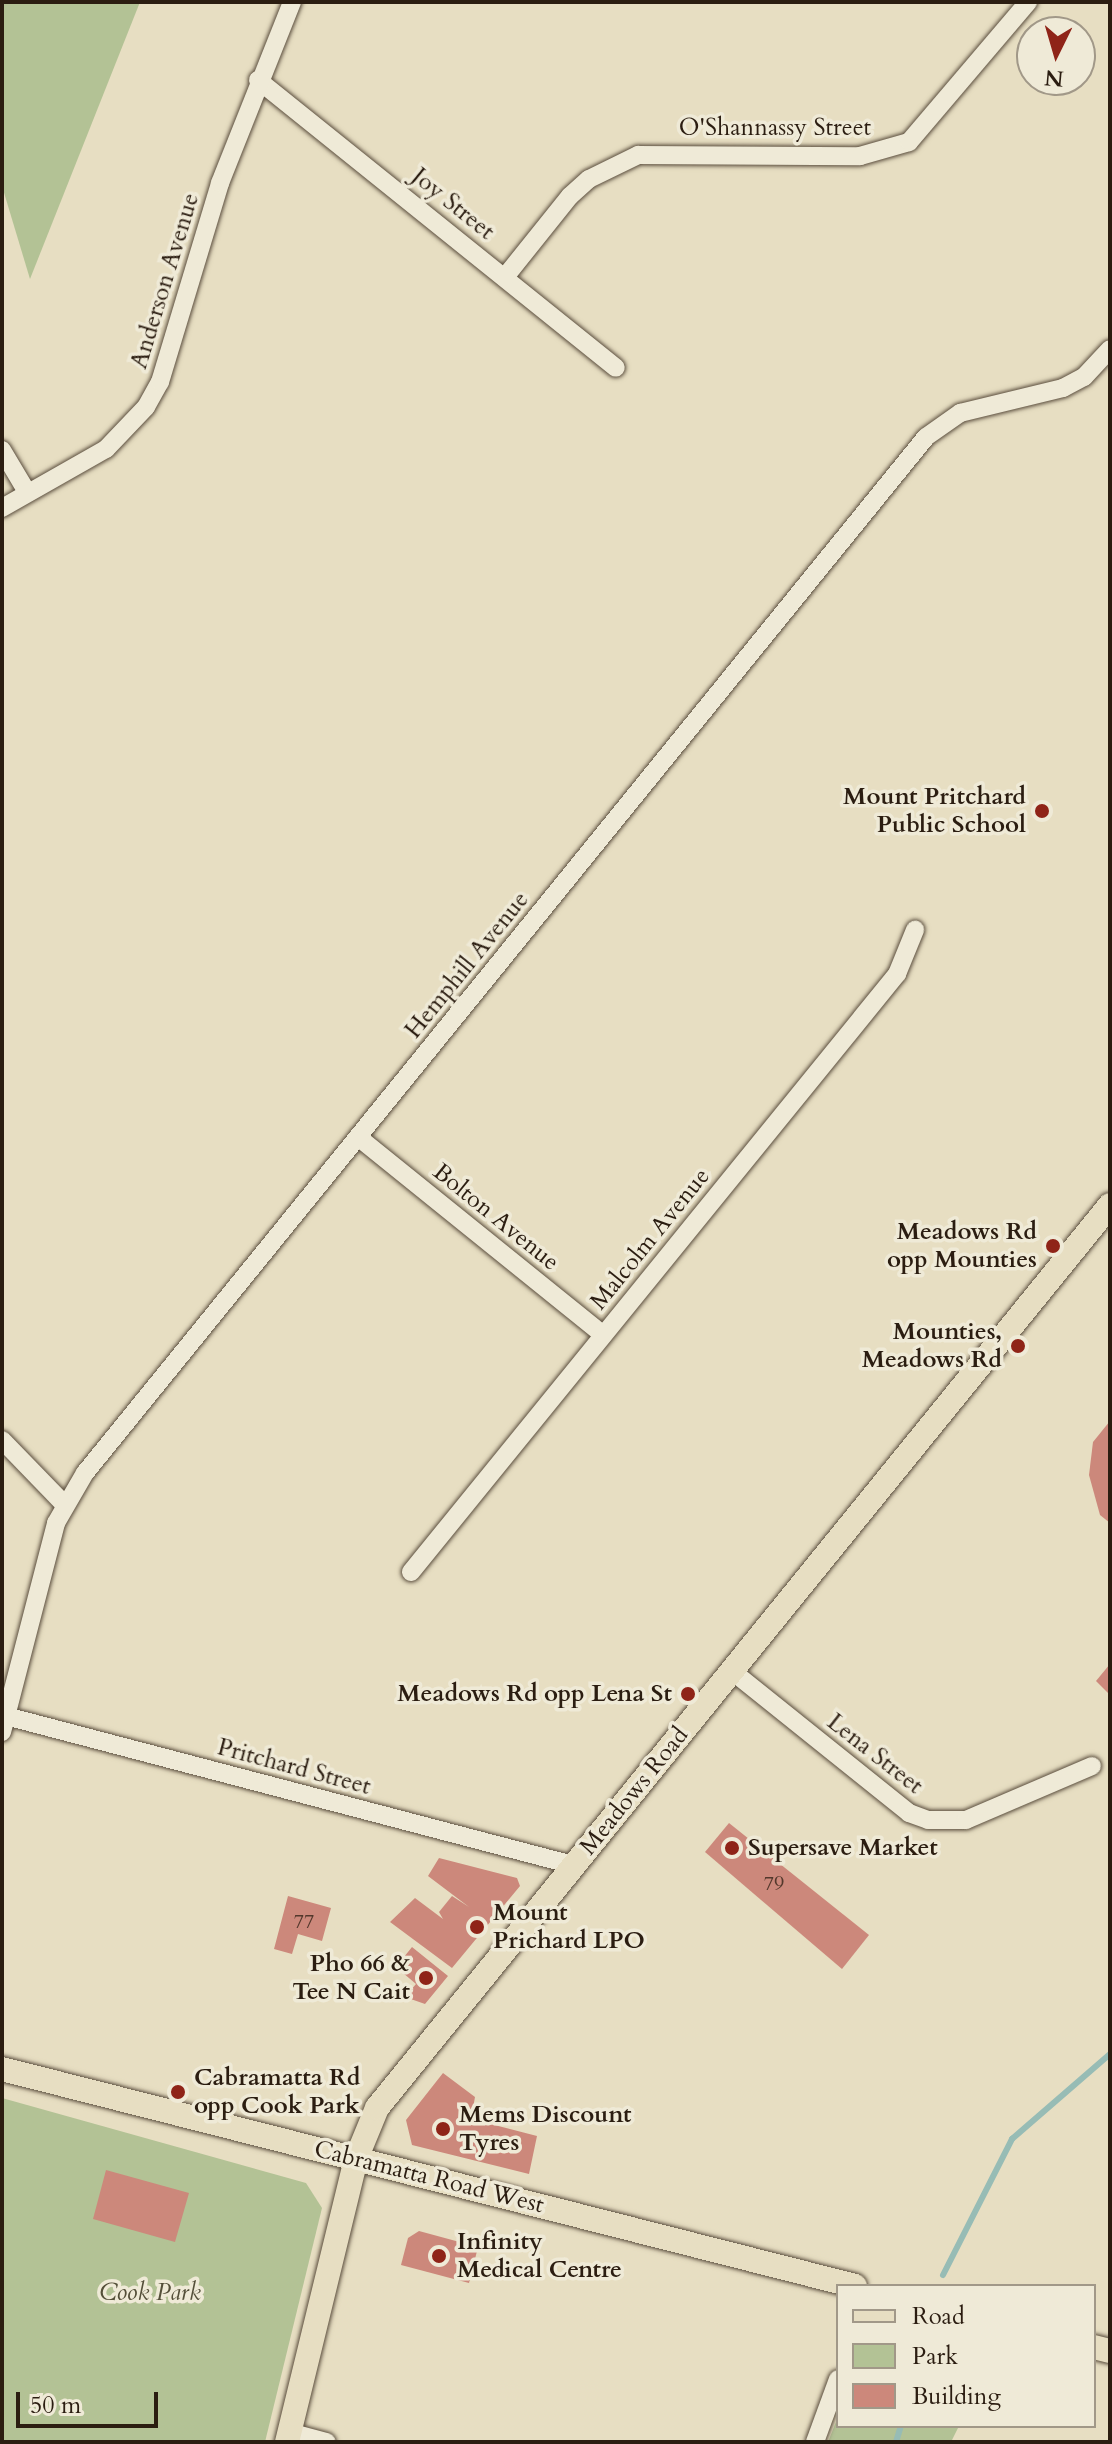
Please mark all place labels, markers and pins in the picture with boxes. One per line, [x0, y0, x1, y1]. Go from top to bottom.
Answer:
place label: Mount Pritchard Public School [843, 783, 1026, 839]
marker: Mount Pritchard Public School [1033, 802, 1051, 820]
place label: Meadows Rd opp Mounties [887, 1218, 1037, 1274]
marker: Meadows Rd opp Mounties [1044, 1237, 1062, 1255]
place label: Mounties, Meadows Rd [862, 1318, 1002, 1374]
marker: Mounties, Meadows Rd [1009, 1337, 1027, 1355]
place label: Meadows Rd opp Lena St [397, 1680, 672, 1708]
marker: Meadows Rd opp Lena St [679, 1685, 697, 1703]
place label: Supersave Market [748, 1834, 938, 1862]
marker: Supersave Market [723, 1839, 741, 1857]
place label: Mount Prichard LPO [493, 1899, 645, 1955]
marker: Mount Prichard LPO [468, 1918, 486, 1936]
place label: Pho 66 & Tee N Cait [292, 1950, 410, 2006]
marker: Pho 66 & Tee N Cait [417, 1969, 435, 1987]
place label: Cabramatta Rd opp Cook Park [194, 2064, 360, 2120]
marker: Cabramatta Rd opp Cook Park [169, 2083, 187, 2101]
place label: Mems Discount Tyres [459, 2101, 631, 2157]
marker: Mems Discount Tyres [434, 2120, 452, 2138]
place label: Infinity Medical Centre [457, 2228, 622, 2284]
marker: Infinity Medical Centre [428, 2245, 450, 2267]

